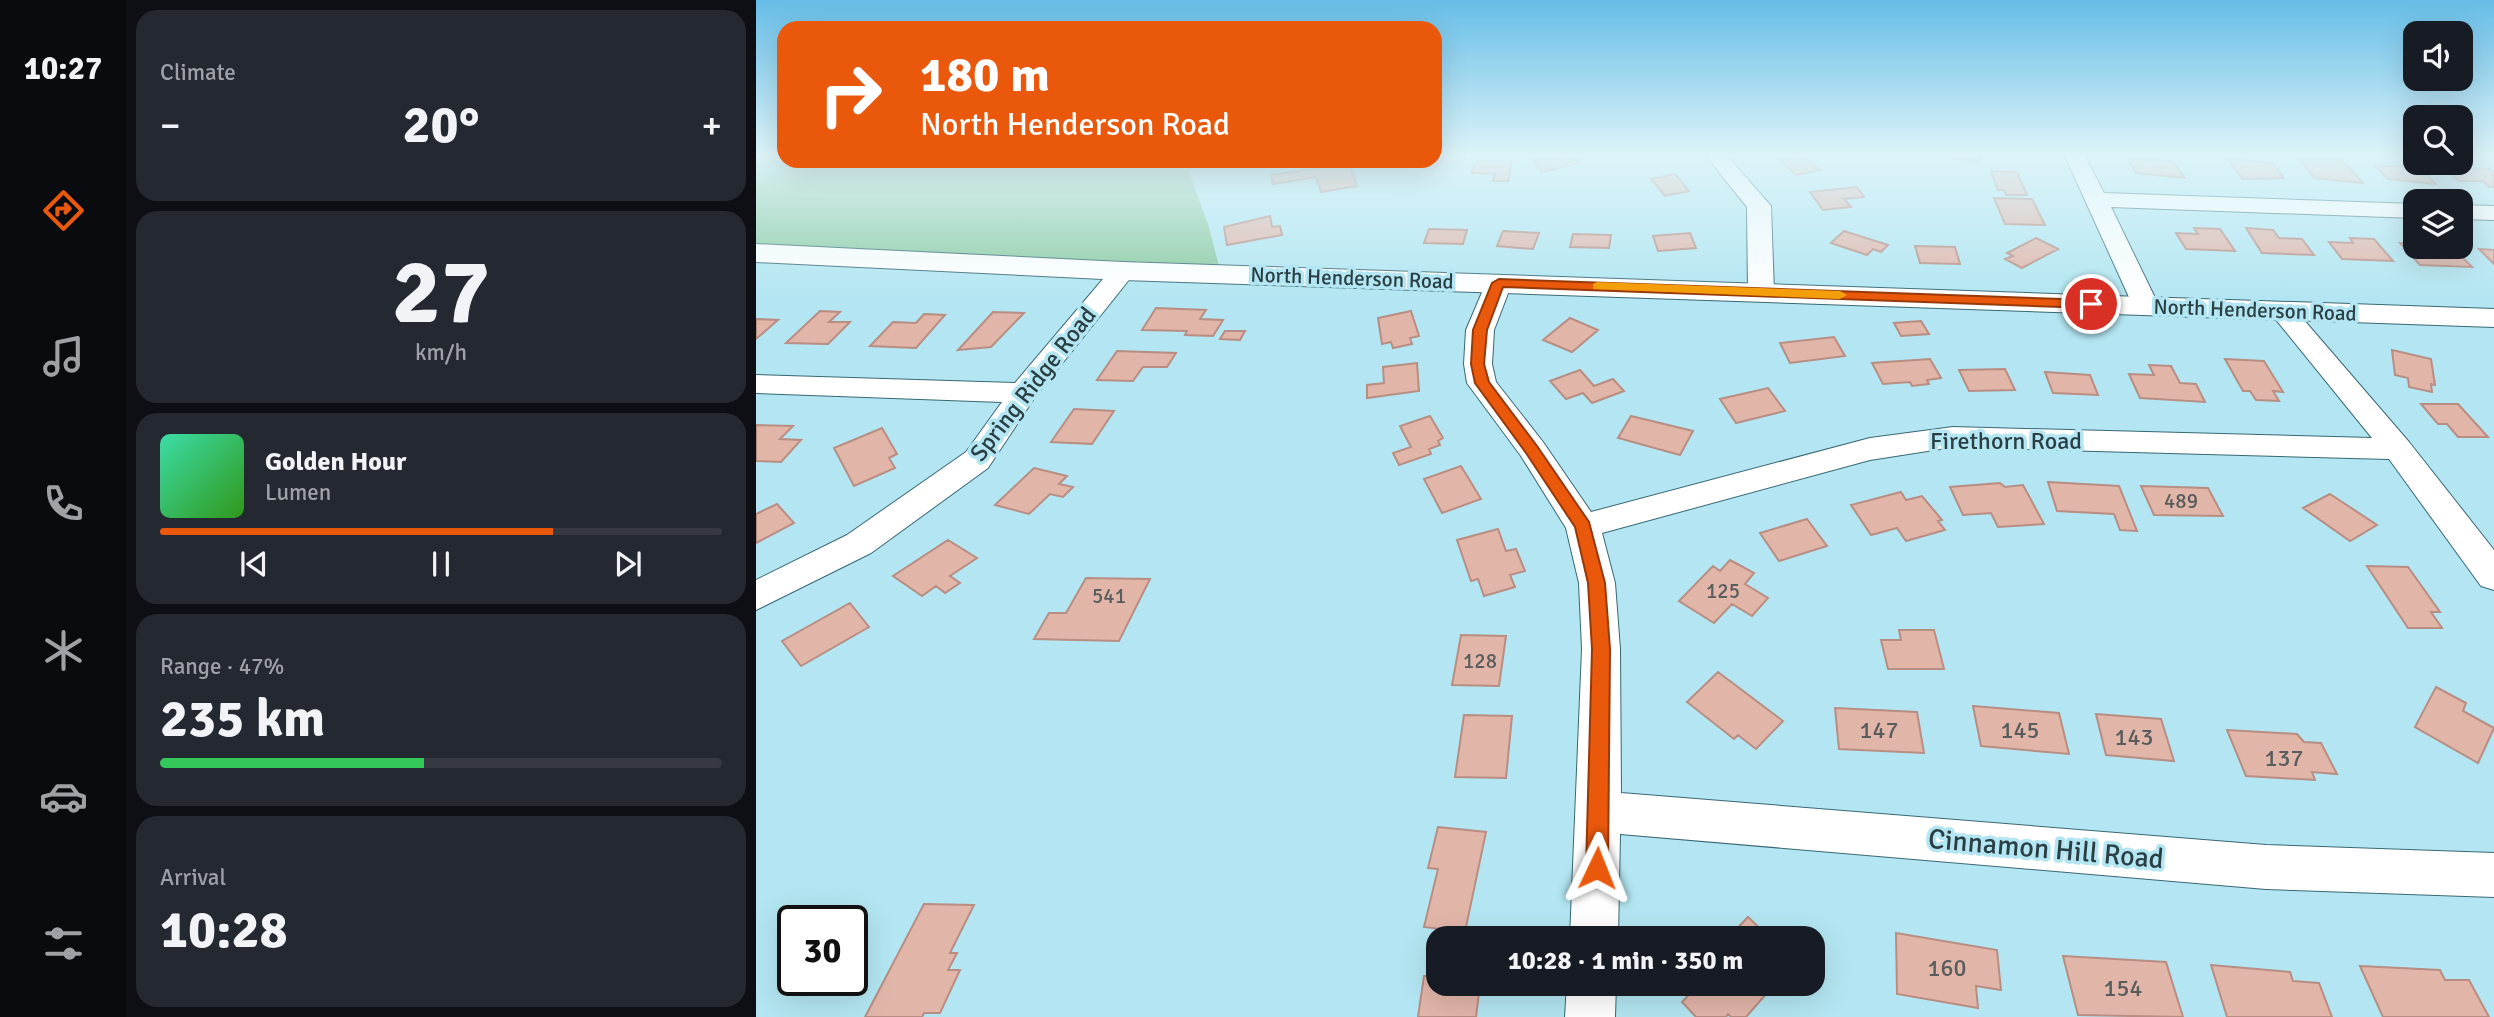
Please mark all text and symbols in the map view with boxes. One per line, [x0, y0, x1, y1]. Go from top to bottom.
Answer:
map controls [2403, 21, 2473, 259]
button: sound [2403, 21, 2473, 91]
text: 180 m [920, 45, 1050, 105]
text: 10:27 [24, 49, 102, 88]
icon: right [805, 49, 896, 140]
text: Climate [160, 58, 236, 87]
text: 20° [403, 93, 479, 157]
text: − [160, 102, 181, 149]
text: + [701, 102, 722, 149]
text: North Henderson Road [920, 105, 1230, 144]
button: search [2403, 105, 2473, 175]
icon: directions [39, 186, 88, 235]
button: layers [2403, 189, 2473, 259]
text: 27 [392, 236, 490, 349]
street label: North Henderson Road [1250, 261, 1454, 295]
pin [2061, 274, 2121, 334]
icon: arrive [2072, 285, 2110, 323]
street label: North Henderson Road [2153, 293, 2357, 327]
street label: Spring Ridge Road [963, 301, 1103, 467]
icon: music [39, 332, 88, 381]
text: km/h [415, 338, 467, 367]
street label: Firethorn Road [1930, 426, 2082, 456]
text: Golden Hour [265, 446, 406, 478]
text: Lumen [265, 478, 331, 507]
icon: phone [39, 479, 88, 528]
house number: 489 [2164, 488, 2198, 514]
icon: previous [235, 545, 273, 583]
icon: pause [422, 545, 460, 583]
icon: next [609, 545, 647, 583]
house number: 125 [1706, 578, 1740, 604]
house number: 541 [1092, 583, 1126, 609]
icon: climate [39, 626, 88, 675]
house number: 128 [1463, 648, 1497, 674]
text: Range · 47% [160, 652, 284, 681]
text: 235 km [160, 687, 325, 751]
house number: 147 [1860, 715, 1898, 745]
house number: 145 [2001, 715, 2039, 745]
house number: 143 [2115, 722, 2153, 752]
house number: 137 [2265, 743, 2303, 773]
icon: car [39, 772, 88, 821]
street label: Cinnamon Hill Road [1927, 822, 2165, 876]
position arrow [1560, 831, 1634, 905]
text: Arrival [160, 863, 226, 892]
text: 10:28 [160, 898, 288, 962]
speed limit sign: 30 [777, 905, 868, 996]
icon: filters [39, 919, 88, 968]
text: 10:28 · 1 min · 350 m [1508, 945, 1743, 977]
house number: 160 [1928, 953, 1966, 983]
house number: 154 [2104, 973, 2142, 1003]

